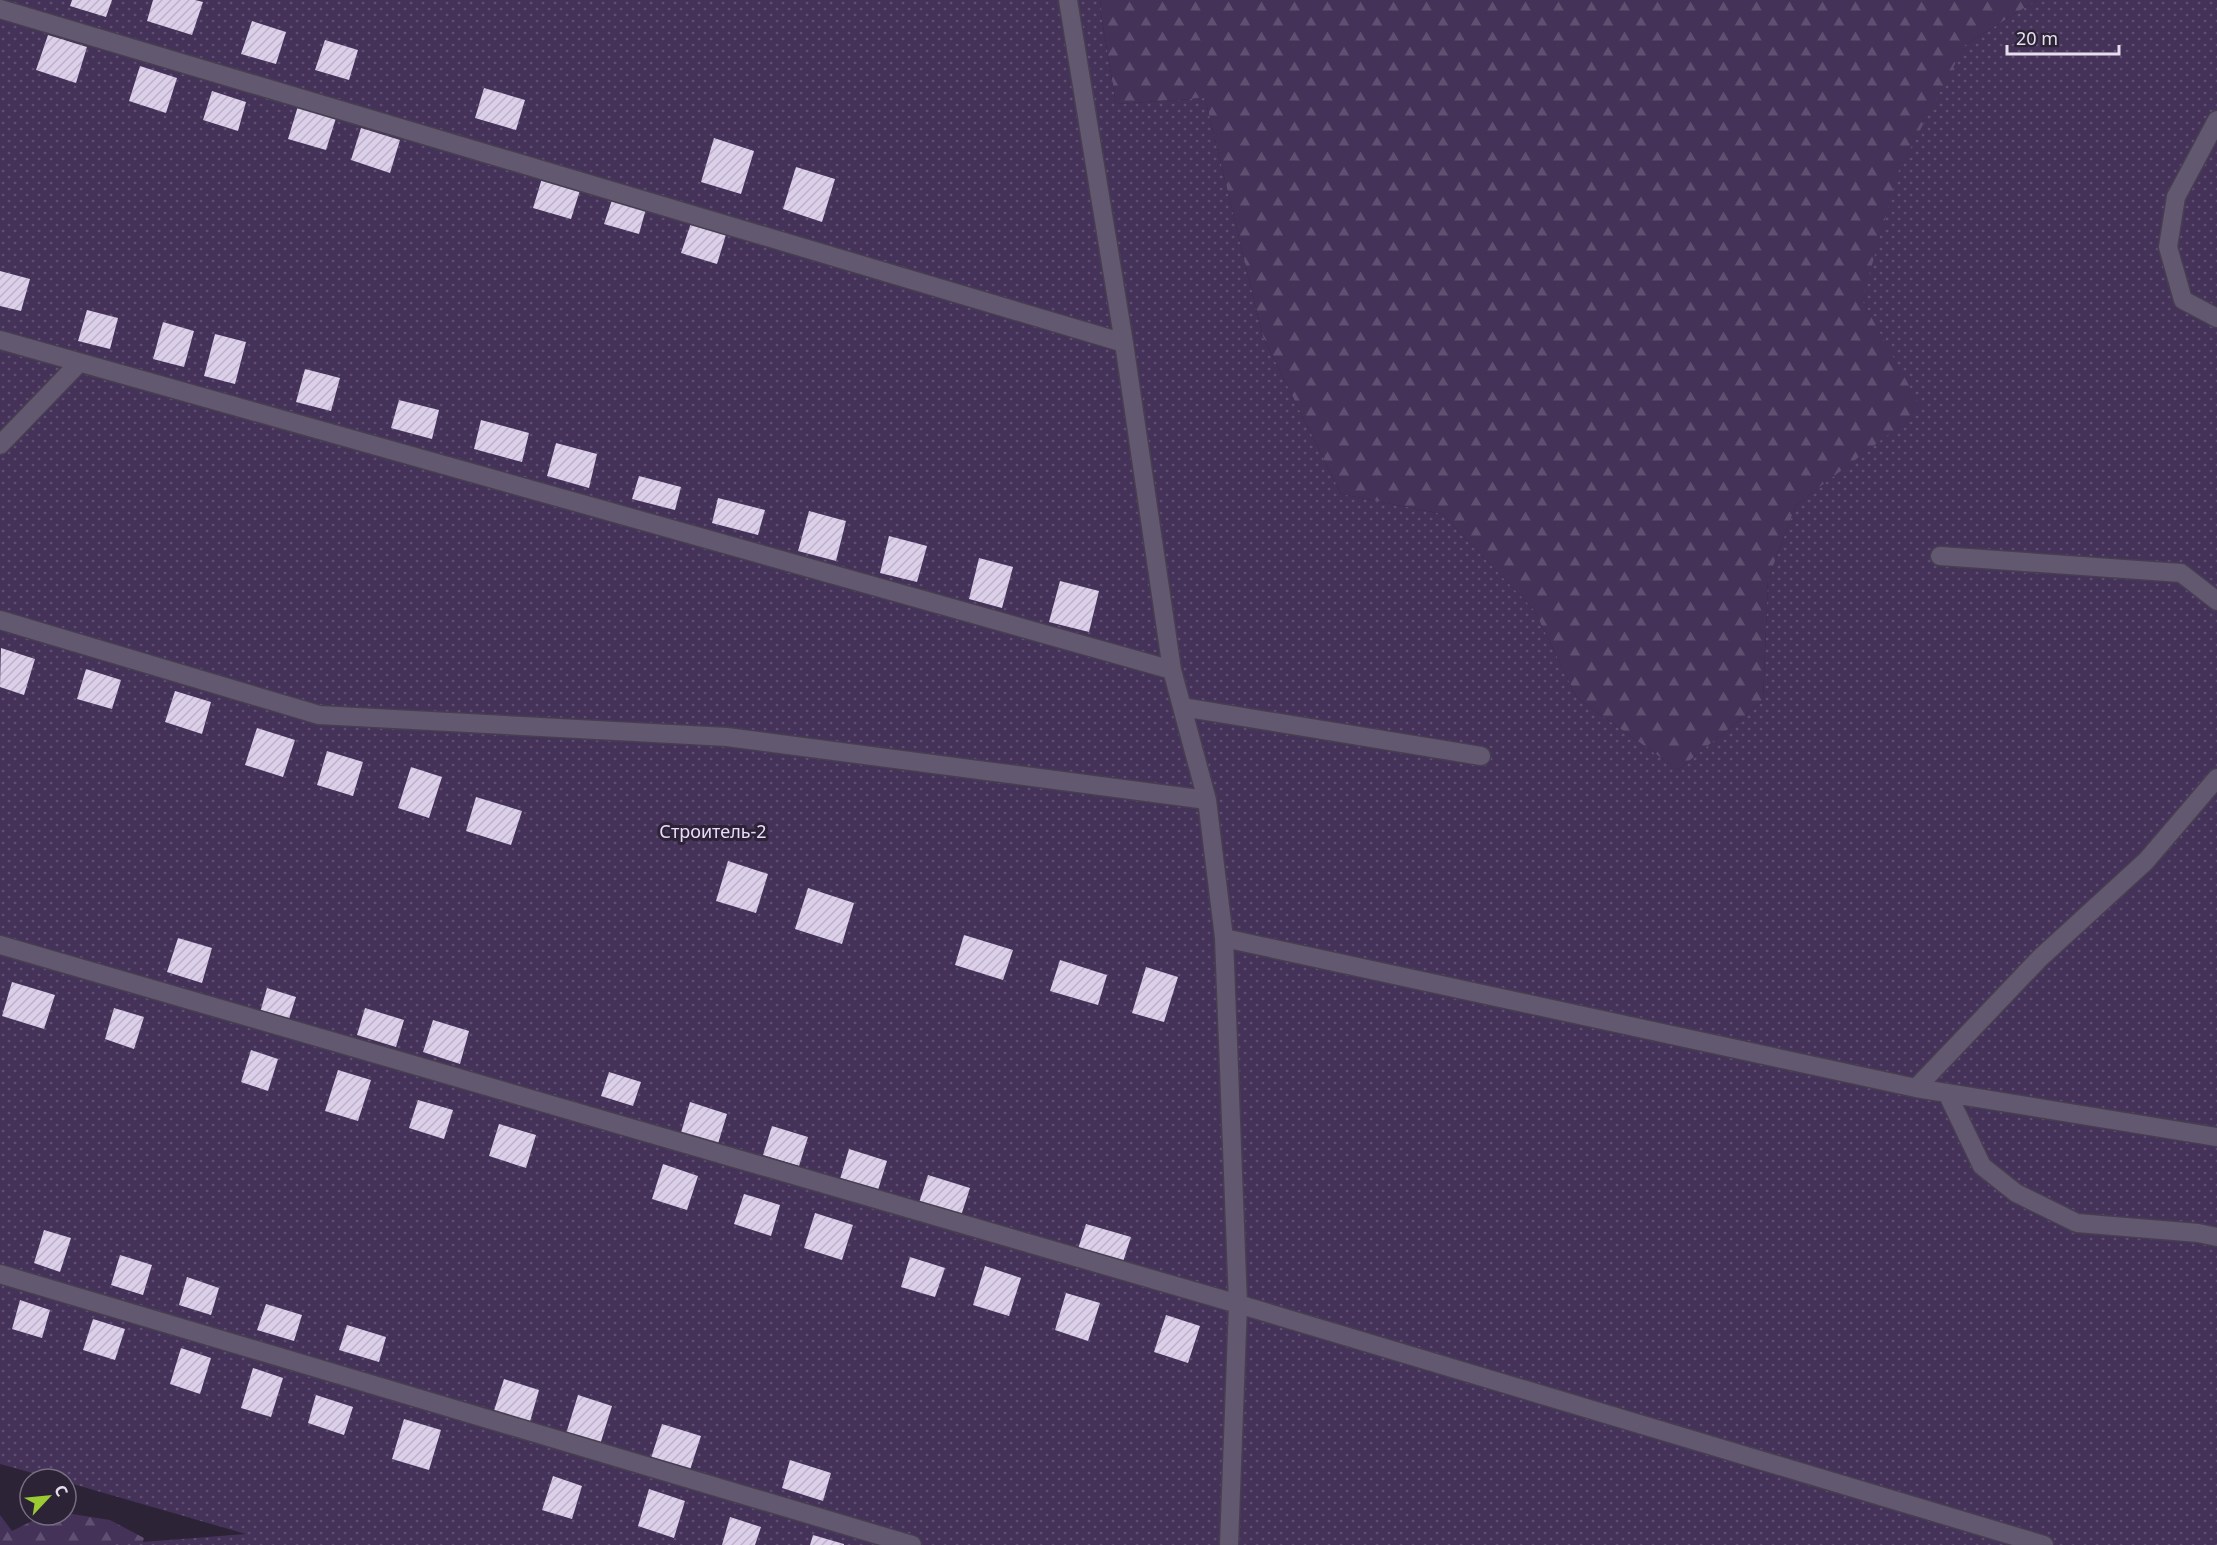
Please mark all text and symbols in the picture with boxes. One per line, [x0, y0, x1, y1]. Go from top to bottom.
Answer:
scale bar [2007, 18, 2120, 56]
text: 20 m [2016, 26, 2058, 50]
park label: Строитель-2 [659, 819, 767, 843]
north arrow [18, 1467, 78, 1527]
text: С [49, 1481, 74, 1500]

